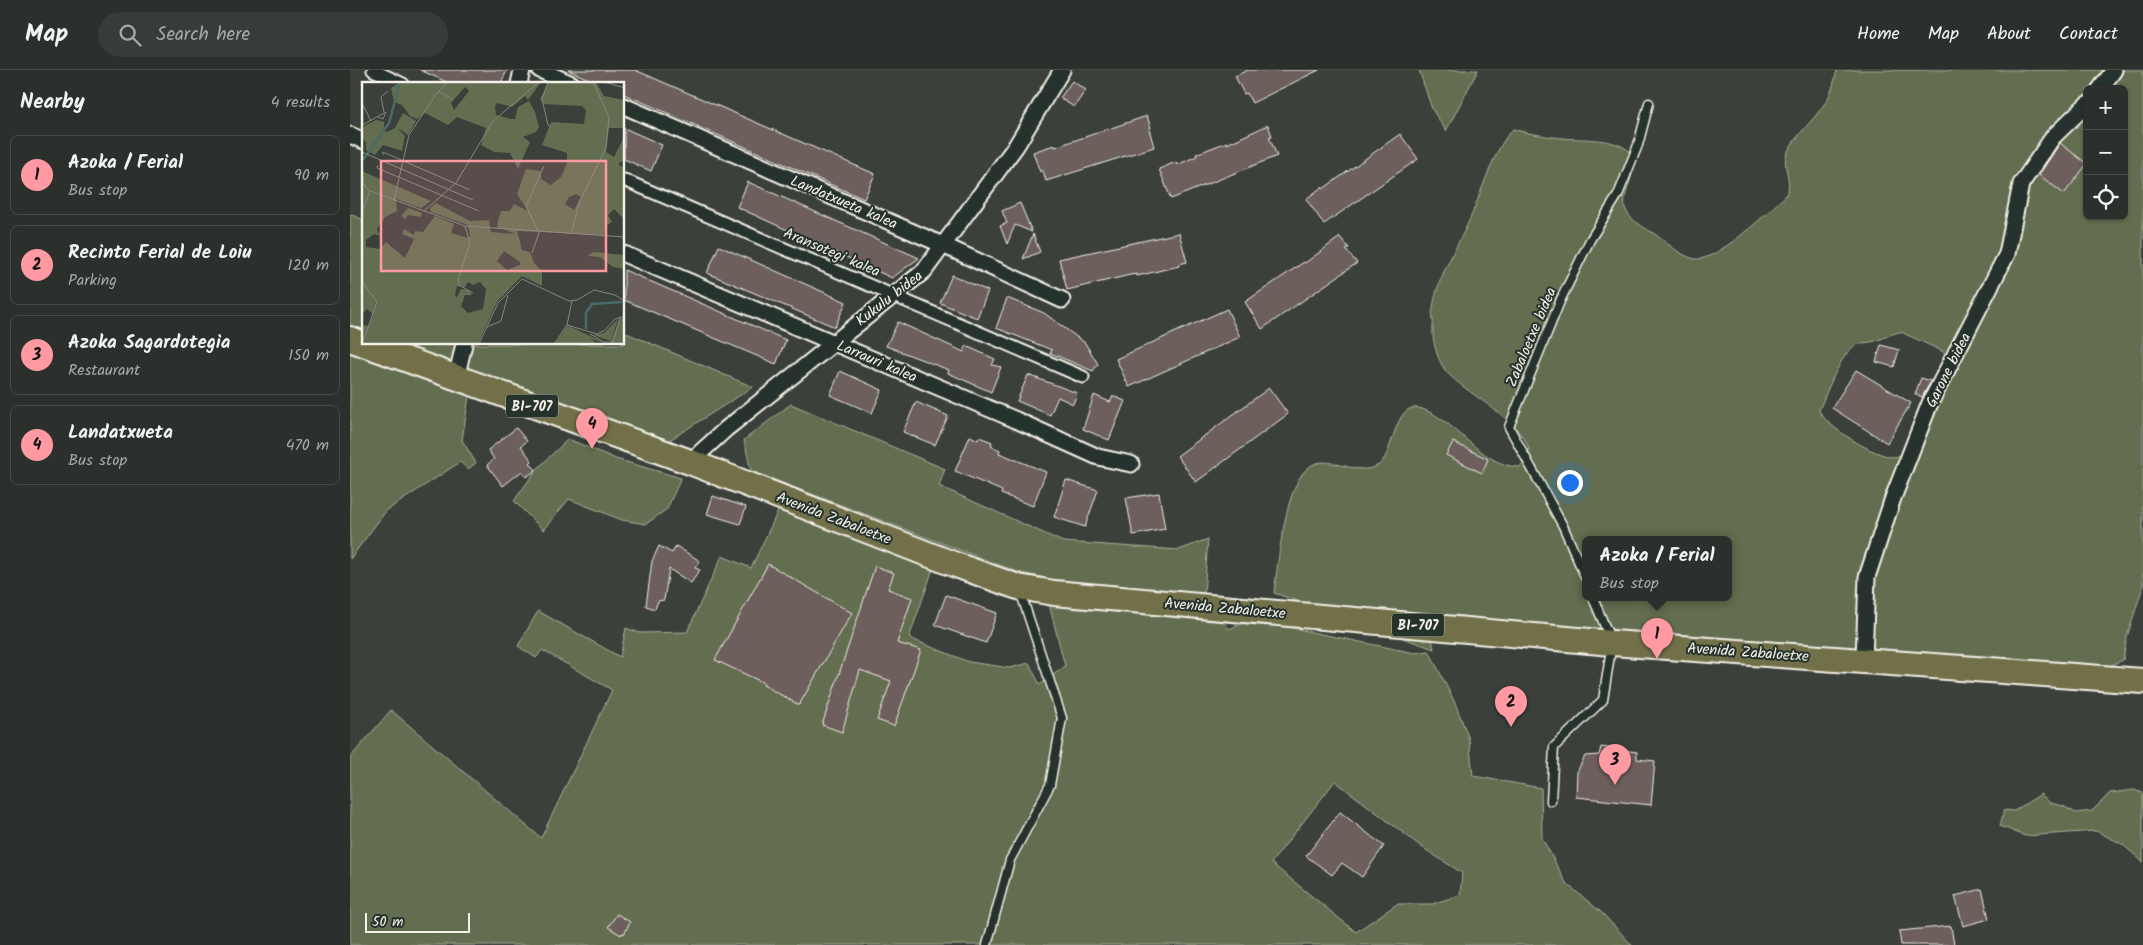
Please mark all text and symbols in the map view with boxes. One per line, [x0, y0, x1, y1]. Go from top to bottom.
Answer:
search box [98, 12, 448, 57]
text: Map [25, 15, 68, 54]
text: Search here [156, 20, 250, 50]
text: Home [1857, 20, 1900, 49]
text: Map [1928, 20, 1959, 49]
text: About [1987, 20, 2031, 49]
text: Contact [2059, 20, 2118, 49]
icon: search [116, 21, 144, 49]
inset map [362, 82, 625, 345]
map controls [2083, 85, 2128, 220]
button: + [2083, 85, 2128, 130]
text: Nearby [20, 86, 85, 119]
text: 4 results [271, 90, 330, 115]
button: − [2083, 130, 2128, 175]
text: Azoka / Ferial [68, 148, 183, 178]
text: 1 [35, 163, 39, 188]
text: 90 m [294, 163, 329, 188]
street label: Landatxueta kalea [786, 170, 901, 236]
button: locate [2083, 175, 2128, 220]
text: Bus stop [68, 178, 127, 203]
street label: Aransotegi kalea [779, 222, 884, 284]
text: Recinto Ferial de Loiu [68, 238, 251, 268]
text: 2 [32, 253, 42, 278]
text: 120 m [288, 253, 329, 278]
street label: Kukulu bidea [851, 265, 929, 333]
text: Parking [68, 268, 117, 293]
street label: Zabaloetxe bidea [1500, 284, 1564, 391]
text: Azoka Sagardotegia [68, 328, 231, 358]
street label: Garone bidea [1920, 329, 1978, 412]
street label: Larrauri kalea [833, 334, 921, 390]
text: 3 [33, 343, 41, 368]
text: 150 m [288, 343, 329, 368]
text: Restaurant [68, 358, 140, 383]
road number: BI-707 [506, 394, 558, 418]
pin: 4 [576, 408, 608, 449]
text: Landatxueta [68, 418, 173, 448]
text: 4 [33, 433, 41, 458]
text: 470 m [286, 433, 329, 458]
text: Bus stop [68, 448, 127, 473]
your location [1557, 470, 1583, 496]
street label: Avenida Zabaloetxe [773, 486, 895, 552]
popup [1582, 536, 1732, 601]
text: Azoka / Ferial [1600, 541, 1714, 571]
text: Bus stop [1600, 571, 1659, 596]
street label: Avenida Zabaloetxe [1163, 592, 1287, 626]
road number: BI-707 [1392, 614, 1444, 636]
pin: 1 [1641, 618, 1673, 659]
street label: Avenida Zabaloetxe [1686, 637, 1810, 669]
pin: 2 [1495, 686, 1527, 727]
pin: 3 [1599, 744, 1631, 785]
scale bar [365, 910, 470, 933]
text: 50 m [372, 911, 403, 933]

